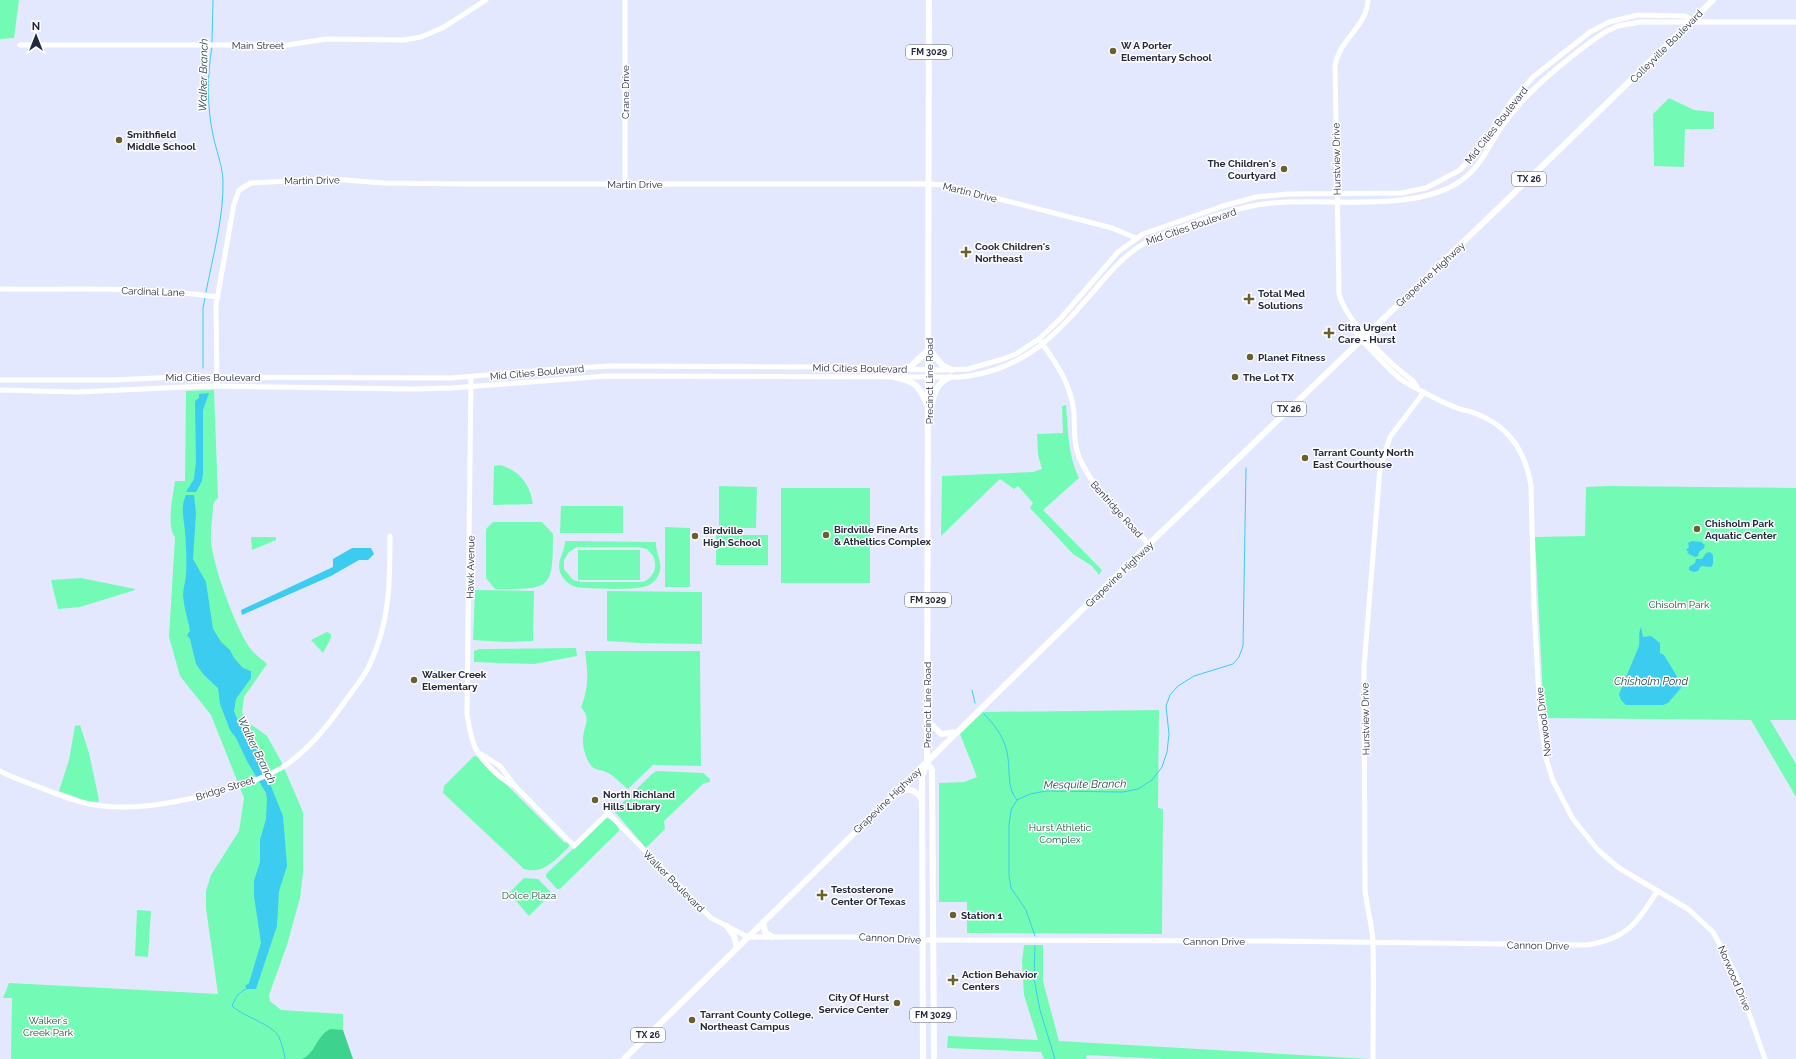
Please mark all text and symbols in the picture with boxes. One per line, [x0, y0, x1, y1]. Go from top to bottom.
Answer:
street label: Colleyville Boulevard [1628, 8, 1705, 85]
north arrow [16, 16, 56, 56]
text: N [32, 20, 40, 33]
water label: Walker Branch [196, 38, 211, 112]
street label: Main Street [232, 40, 285, 51]
place label: W A Porter Elementary School [1121, 40, 1213, 63]
road number: FM 3029 [906, 45, 952, 59]
marker: W A Porter Elementary School [1108, 46, 1118, 56]
street label: Crane Drive [620, 65, 631, 119]
street label: Mid Cities Boulevard [1463, 85, 1530, 166]
street label: Hurstview Drive [1330, 123, 1343, 195]
place label: Smithfield Middle School [127, 129, 197, 152]
marker: Smithfield Middle School [114, 135, 124, 145]
place label: The Children's Courtyard [1207, 158, 1277, 181]
marker: The Children's Courtyard [1279, 164, 1289, 174]
road number: TX 26 [1512, 172, 1546, 186]
street label: Martin Drive [284, 175, 340, 186]
street label: Martin Drive [607, 179, 663, 190]
street label: Martin Drive [942, 180, 998, 205]
street label: Mid Cities Boulevard [1145, 206, 1238, 247]
street label: Grapevine Highway [1394, 239, 1467, 309]
place label: Cook Children's Northeast [975, 241, 1050, 264]
marker: Cook Children's Northeast [960, 246, 972, 258]
street label: Cardinal Lane [121, 285, 185, 298]
place label: Total Med Solutions [1258, 288, 1306, 311]
marker: Total Med Solutions [1243, 293, 1255, 305]
place label: Citra Urgent Care - Hurst [1338, 322, 1397, 345]
marker: Citra Urgent Care - Hurst [1323, 327, 1335, 339]
street label: Precinct Line Road [924, 338, 935, 424]
marker: Planet Fitness [1245, 352, 1255, 362]
place label: Planet Fitness [1258, 352, 1325, 363]
street label: Mid Cities Boulevard [813, 362, 907, 375]
street label: Mid Cities Boulevard [489, 363, 585, 382]
street label: Mid Cities Boulevard [166, 372, 260, 383]
marker: The Lot TX [1230, 372, 1240, 382]
place label: The Lot TX [1243, 372, 1295, 383]
road number: TX 26 [1272, 402, 1306, 416]
place label: Tarrant County North East Courthouse [1313, 447, 1414, 470]
marker: Tarrant County North East Courthouse [1300, 453, 1310, 463]
street label: Bentridge Road [1088, 479, 1145, 540]
place label: Chisholm Park Aquatic Center [1705, 518, 1777, 541]
place label: Birdville Fine Arts & Atheltics Complex [834, 524, 932, 547]
marker: Chisholm Park Aquatic Center [1692, 524, 1702, 534]
place label: Birdville High School [703, 525, 762, 548]
marker: Birdville Fine Arts & Atheltics Complex [821, 530, 831, 540]
marker: Birdville High School [690, 531, 700, 541]
street label: Hawk Avenue [464, 535, 477, 599]
street label: Grapevine Highway [1083, 539, 1156, 610]
road number: FM 3029 [905, 593, 951, 607]
park label: Chisolm Park [1649, 599, 1710, 610]
street label: Precinct Line Road [922, 662, 933, 748]
place label: Walker Creek Elementary [422, 669, 487, 692]
marker: Walker Creek Elementary [409, 675, 419, 685]
water label: Chisholm Pond [1614, 675, 1689, 688]
street label: Hurstview Drive [1359, 683, 1372, 755]
street label: Norwood Drive [1534, 687, 1553, 757]
water label: Walker Branch [235, 714, 278, 786]
street label: Grapevine Highway [851, 765, 924, 836]
street label: Bridge Street [194, 774, 256, 803]
water label: Mesquite Branch [1044, 777, 1126, 792]
place label: North Richland Hills Library [603, 789, 676, 812]
marker: North Richland Hills Library [590, 795, 600, 805]
park label: Hurst Athletic Complex [1029, 822, 1092, 845]
street label: Walker Boulevard [641, 848, 707, 914]
place label: Testosterone Center Of Texas [831, 884, 906, 907]
marker: Testosterone Center Of Texas [816, 889, 828, 901]
park label: Dolce Plaza [502, 890, 556, 901]
marker: Station 1 [948, 910, 958, 920]
place label: Station 1 [961, 910, 1002, 921]
street label: Cannon Drive [859, 931, 921, 946]
street label: Cannon Drive [1183, 936, 1245, 947]
street label: Cannon Drive [1507, 939, 1569, 952]
street label: Norwood Drive [1716, 944, 1753, 1012]
place label: Action Behavior Centers [962, 969, 1038, 992]
marker: Action Behavior Centers [947, 974, 959, 986]
place label: City Of Hurst Service Center [819, 992, 889, 1015]
marker: City Of Hurst Service Center [892, 998, 902, 1008]
road number: FM 3029 [910, 1008, 956, 1022]
place label: Tarrant County College, Northeast Campus [700, 1009, 813, 1032]
park label: Walker's Creek Park [23, 1015, 74, 1038]
marker: Tarrant County College, Northeast Campus [687, 1015, 697, 1025]
road number: TX 26 [631, 1028, 665, 1042]

